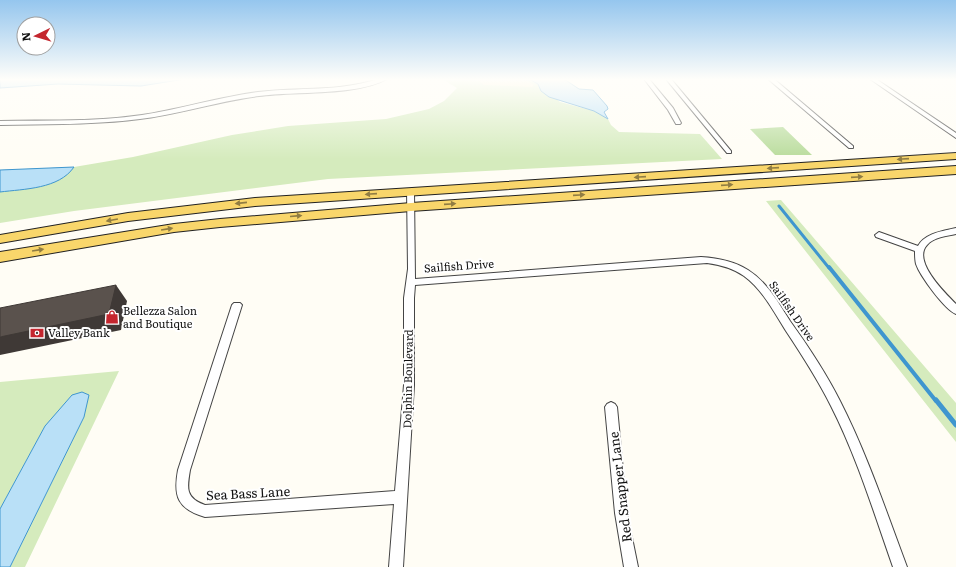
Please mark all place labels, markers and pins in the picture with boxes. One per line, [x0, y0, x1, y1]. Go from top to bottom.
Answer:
place label: Bellezza Salon and Boutique [123, 302, 197, 331]
shop icon: Bellezza Salon and Boutique [104, 309, 120, 325]
place label: Valley Bank [48, 324, 110, 340]
bank icon: Valley Bank [29, 325, 45, 341]

